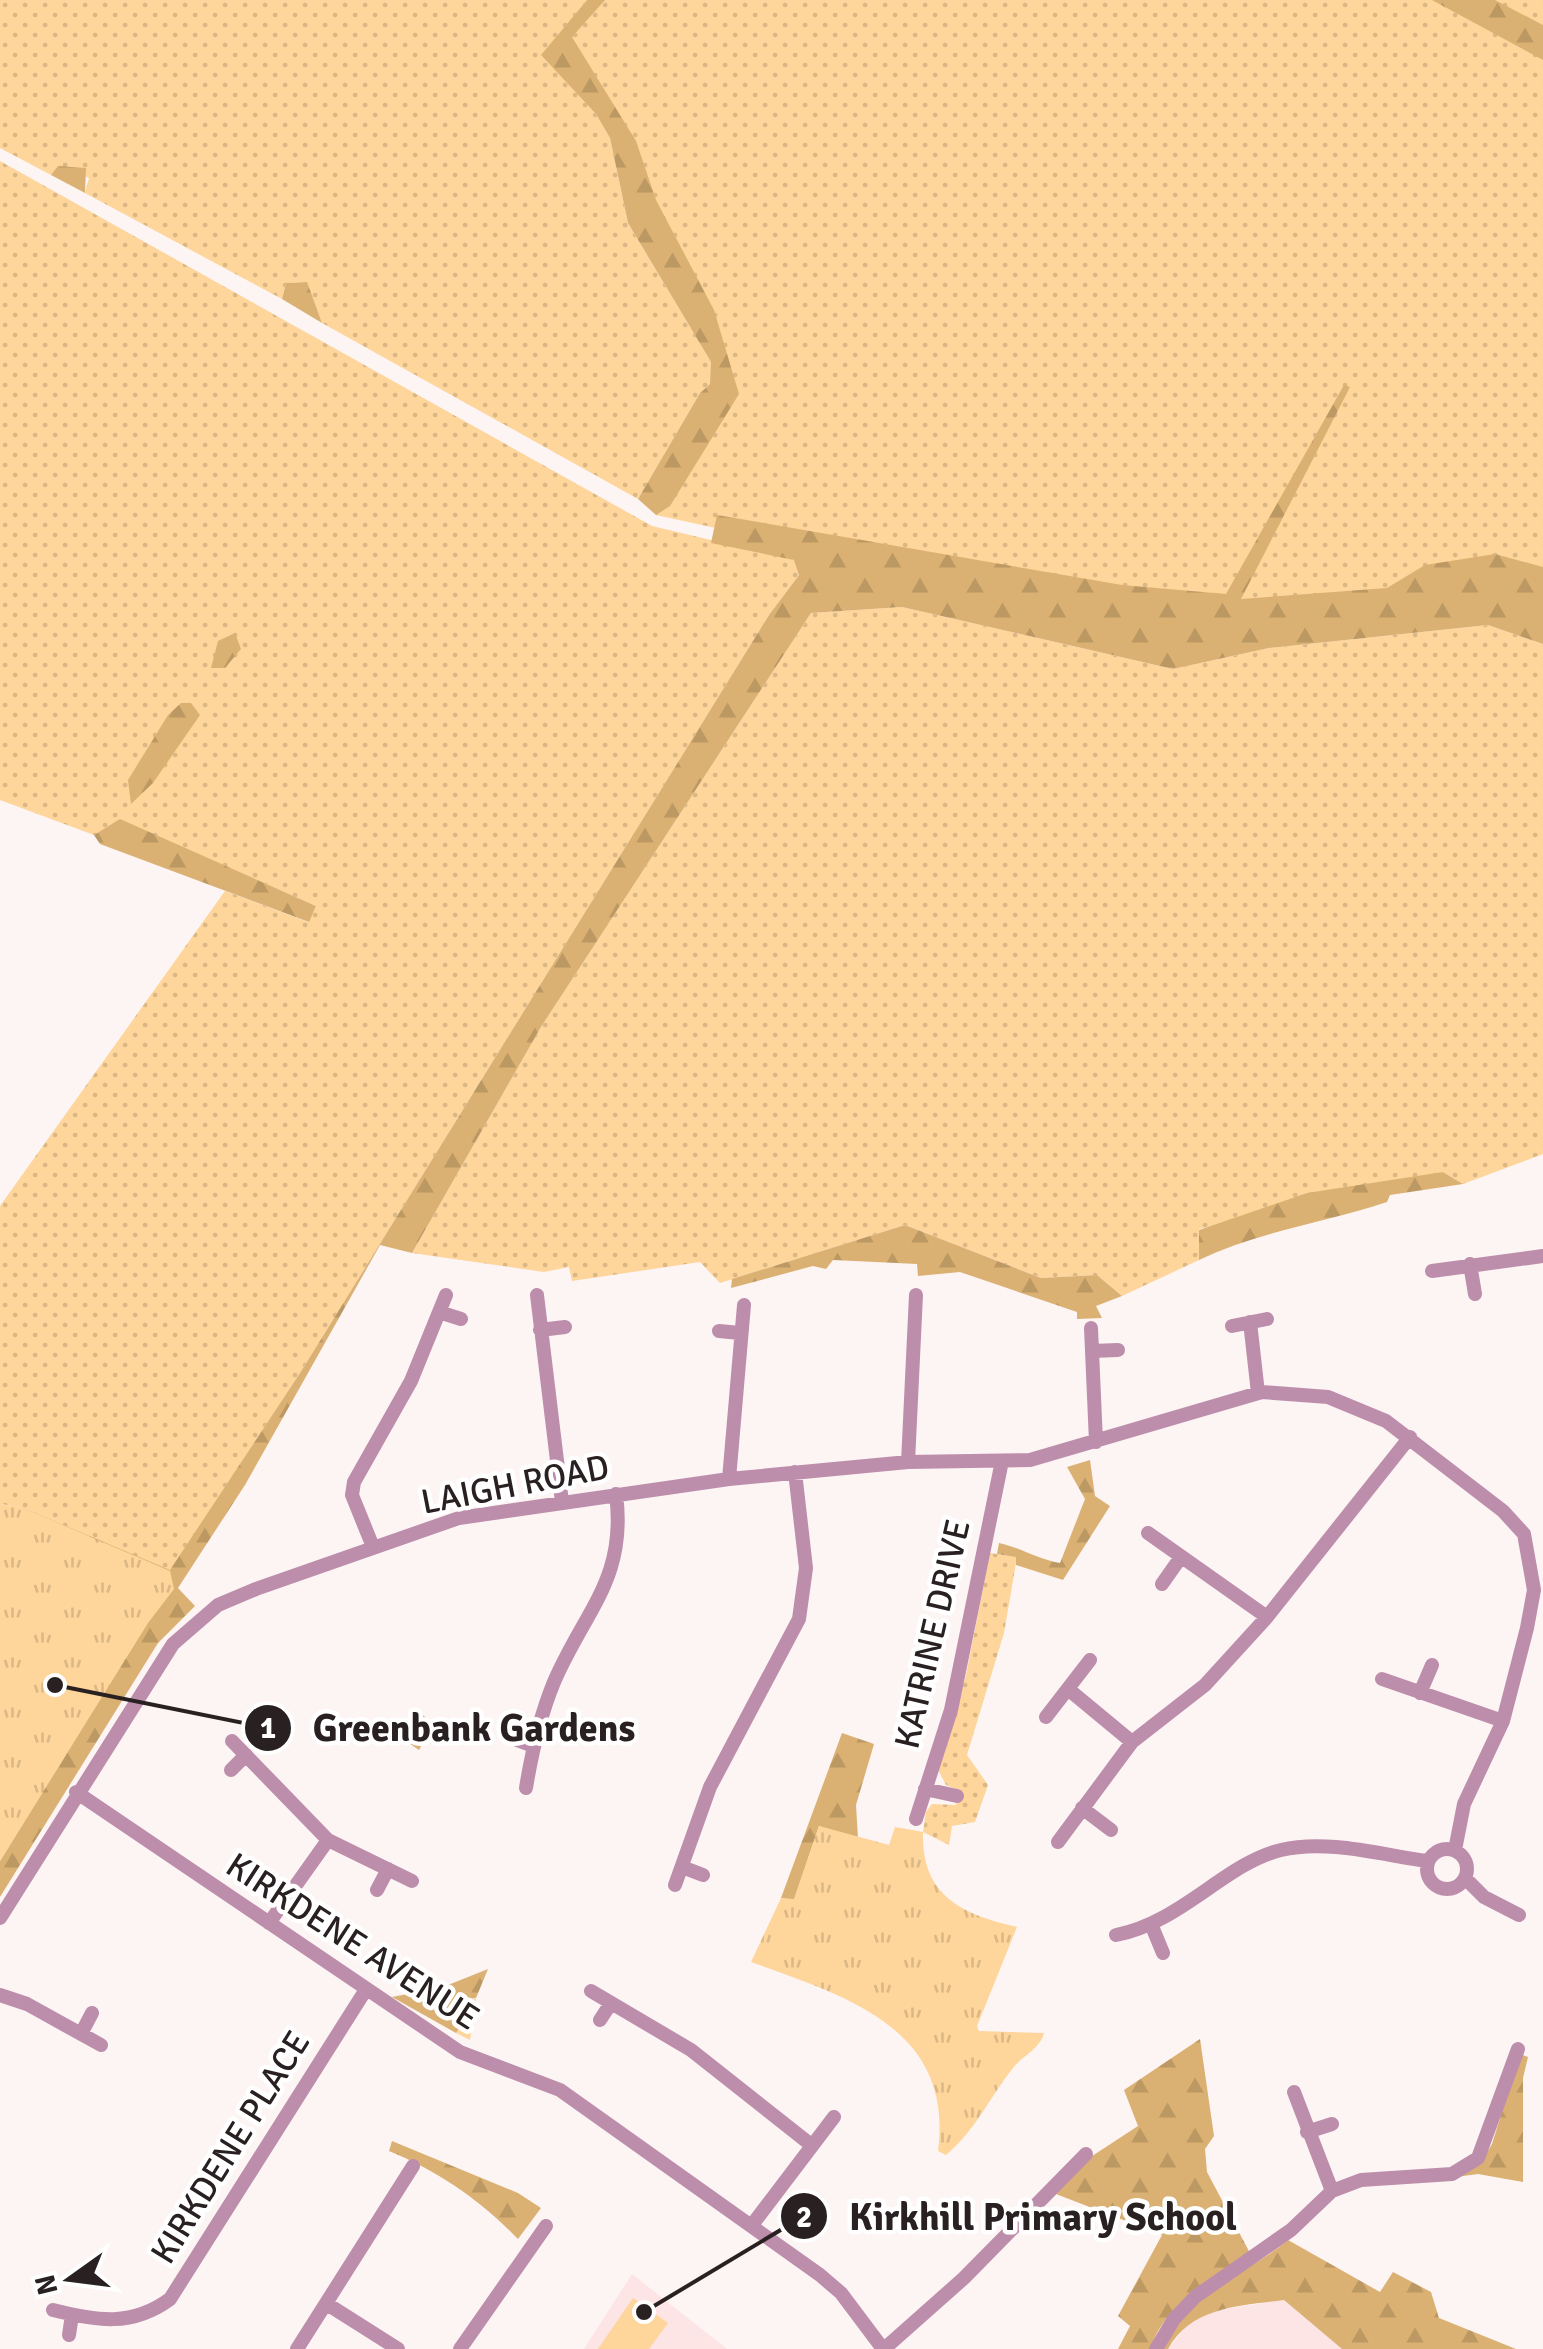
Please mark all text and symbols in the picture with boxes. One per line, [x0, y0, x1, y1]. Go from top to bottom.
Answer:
street label: LAIGH ROAD [417, 1445, 613, 1524]
street label: KATRINE DRIVE [885, 1515, 980, 1753]
callout: Greenbank Gardens [243, 1694, 656, 1762]
text: Greenbank Gardens [313, 1705, 635, 1752]
text: 1 [260, 1710, 276, 1747]
street label: KIRKDENE AVENUE [218, 1844, 487, 2039]
street label: KIRKDENE PLACE [142, 2023, 319, 2272]
callout: Kirkhill Primary School [779, 2182, 1257, 2250]
text: Kirkhill Primary School [849, 2194, 1237, 2241]
text: 2 [796, 2199, 812, 2236]
north arrow [20, 2229, 120, 2329]
text: N [28, 2271, 66, 2298]

